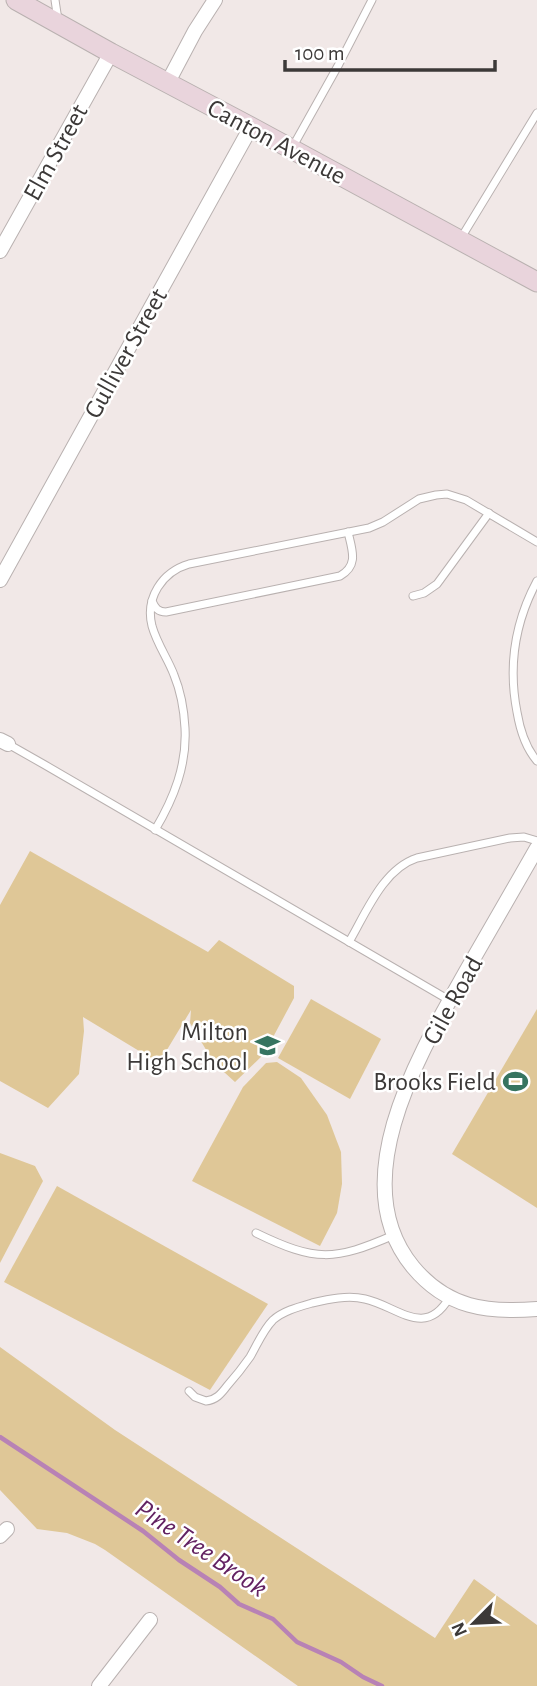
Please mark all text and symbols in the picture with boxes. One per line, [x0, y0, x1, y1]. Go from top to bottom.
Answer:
scale bar [285, 28, 495, 72]
text: 100 m [295, 43, 345, 64]
street label: Canton Avenue [203, 95, 350, 189]
street label: Elm Street [19, 100, 93, 205]
street label: Gulliver Street [80, 284, 172, 423]
street label: Gile Road [418, 952, 488, 1049]
place label: Milton High School [126, 1019, 248, 1075]
school or university icon: Milton High School [254, 1032, 282, 1060]
sports icon: Brooks Field [502, 1067, 530, 1095]
place label: Brooks Field [373, 1069, 496, 1095]
water label: Pine Tree Brook [130, 1494, 272, 1603]
north arrow [439, 1588, 509, 1658]
text: N [448, 1619, 471, 1639]

